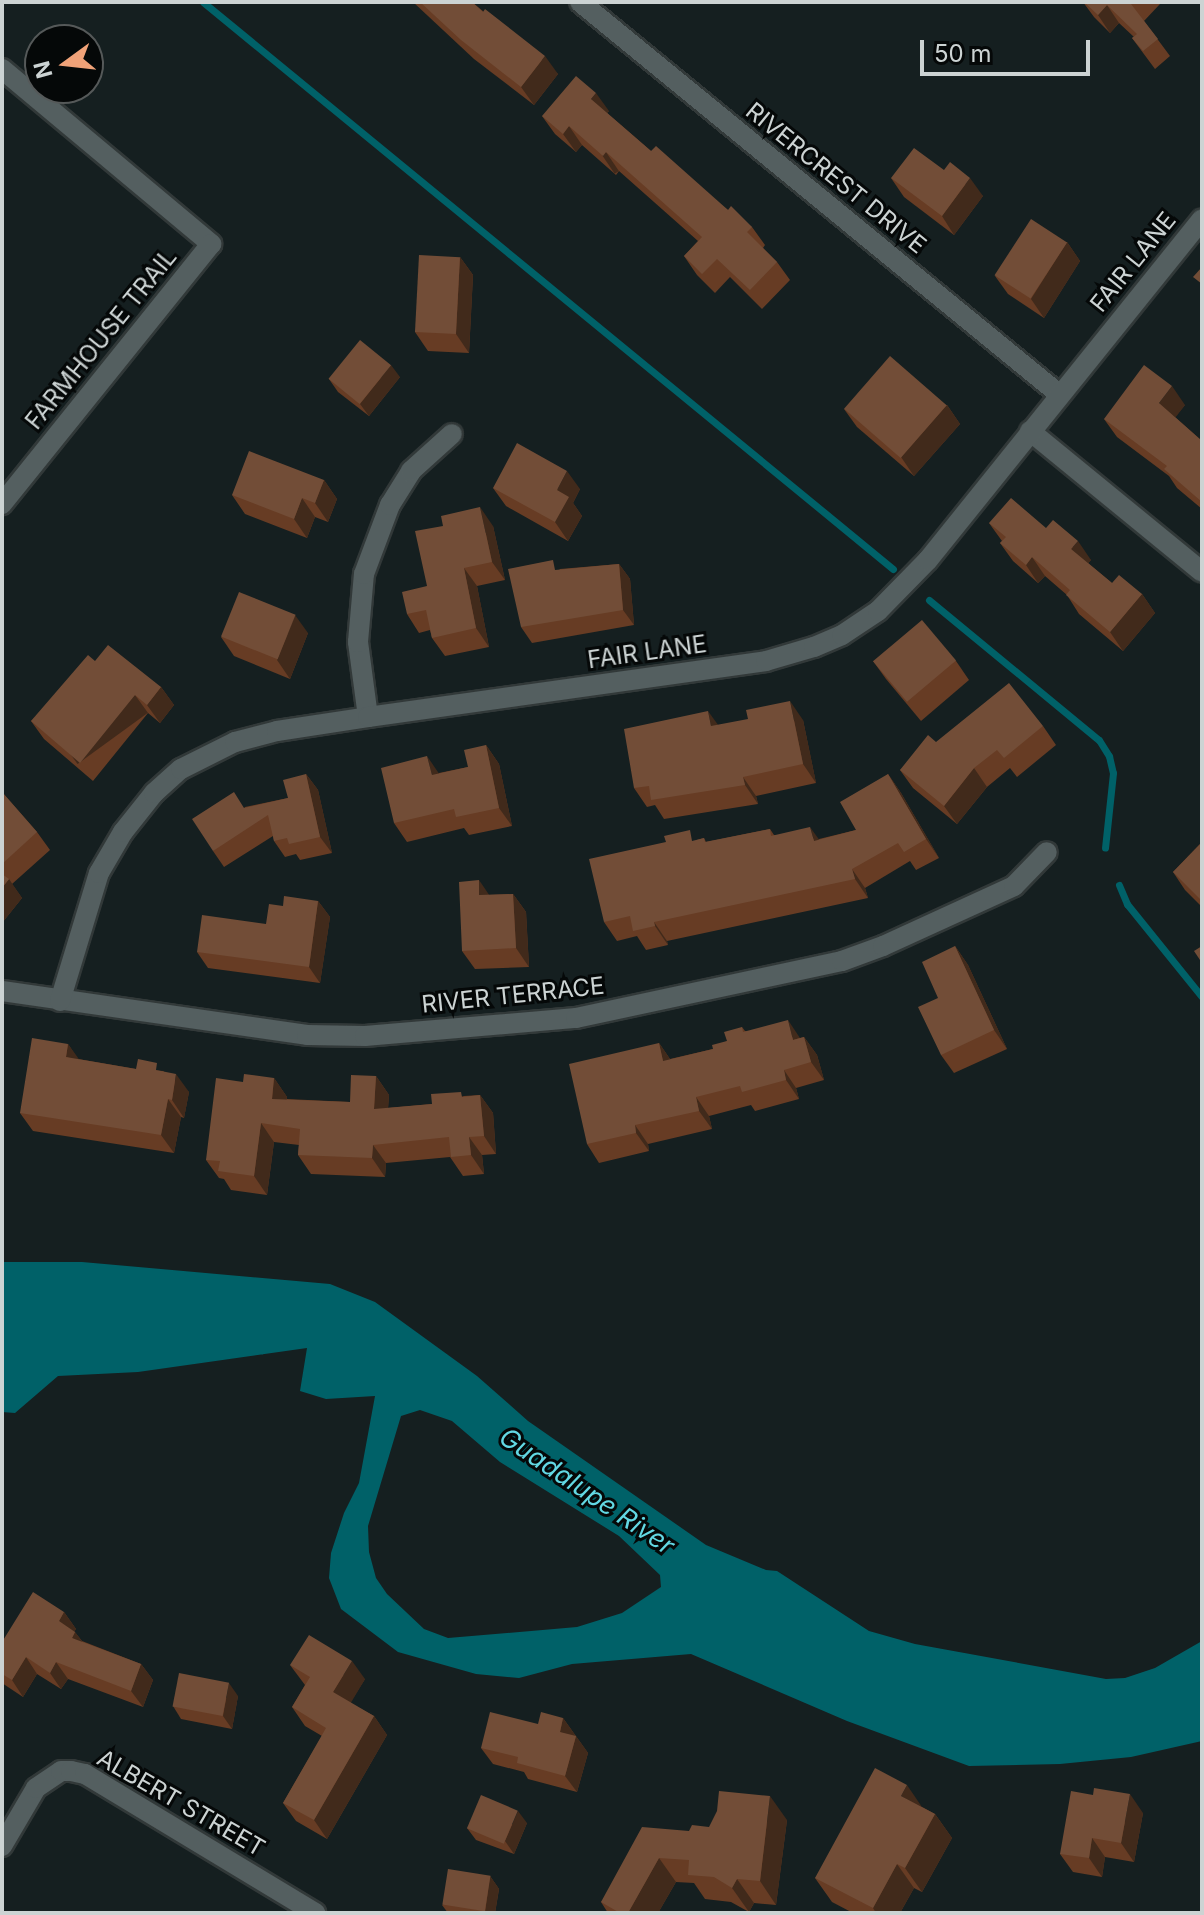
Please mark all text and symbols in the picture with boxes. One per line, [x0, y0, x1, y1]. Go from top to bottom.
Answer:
north arrow [24, 24, 104, 104]
scale bar [924, 24, 1094, 74]
text: 50 m [934, 39, 992, 68]
text: N [28, 58, 57, 81]
street label: RIVERCREST DRIVE [740, 96, 932, 260]
street label: FAIR LANE [1084, 206, 1182, 318]
street label: FARMHOUSE TRAIL [19, 243, 183, 435]
street label: FAIR LANE [586, 629, 708, 675]
street label: RIVER TERRACE [420, 971, 606, 1019]
water label: Guadalupe River [494, 1421, 680, 1561]
street label: ALBERT STREET [92, 1743, 270, 1863]

